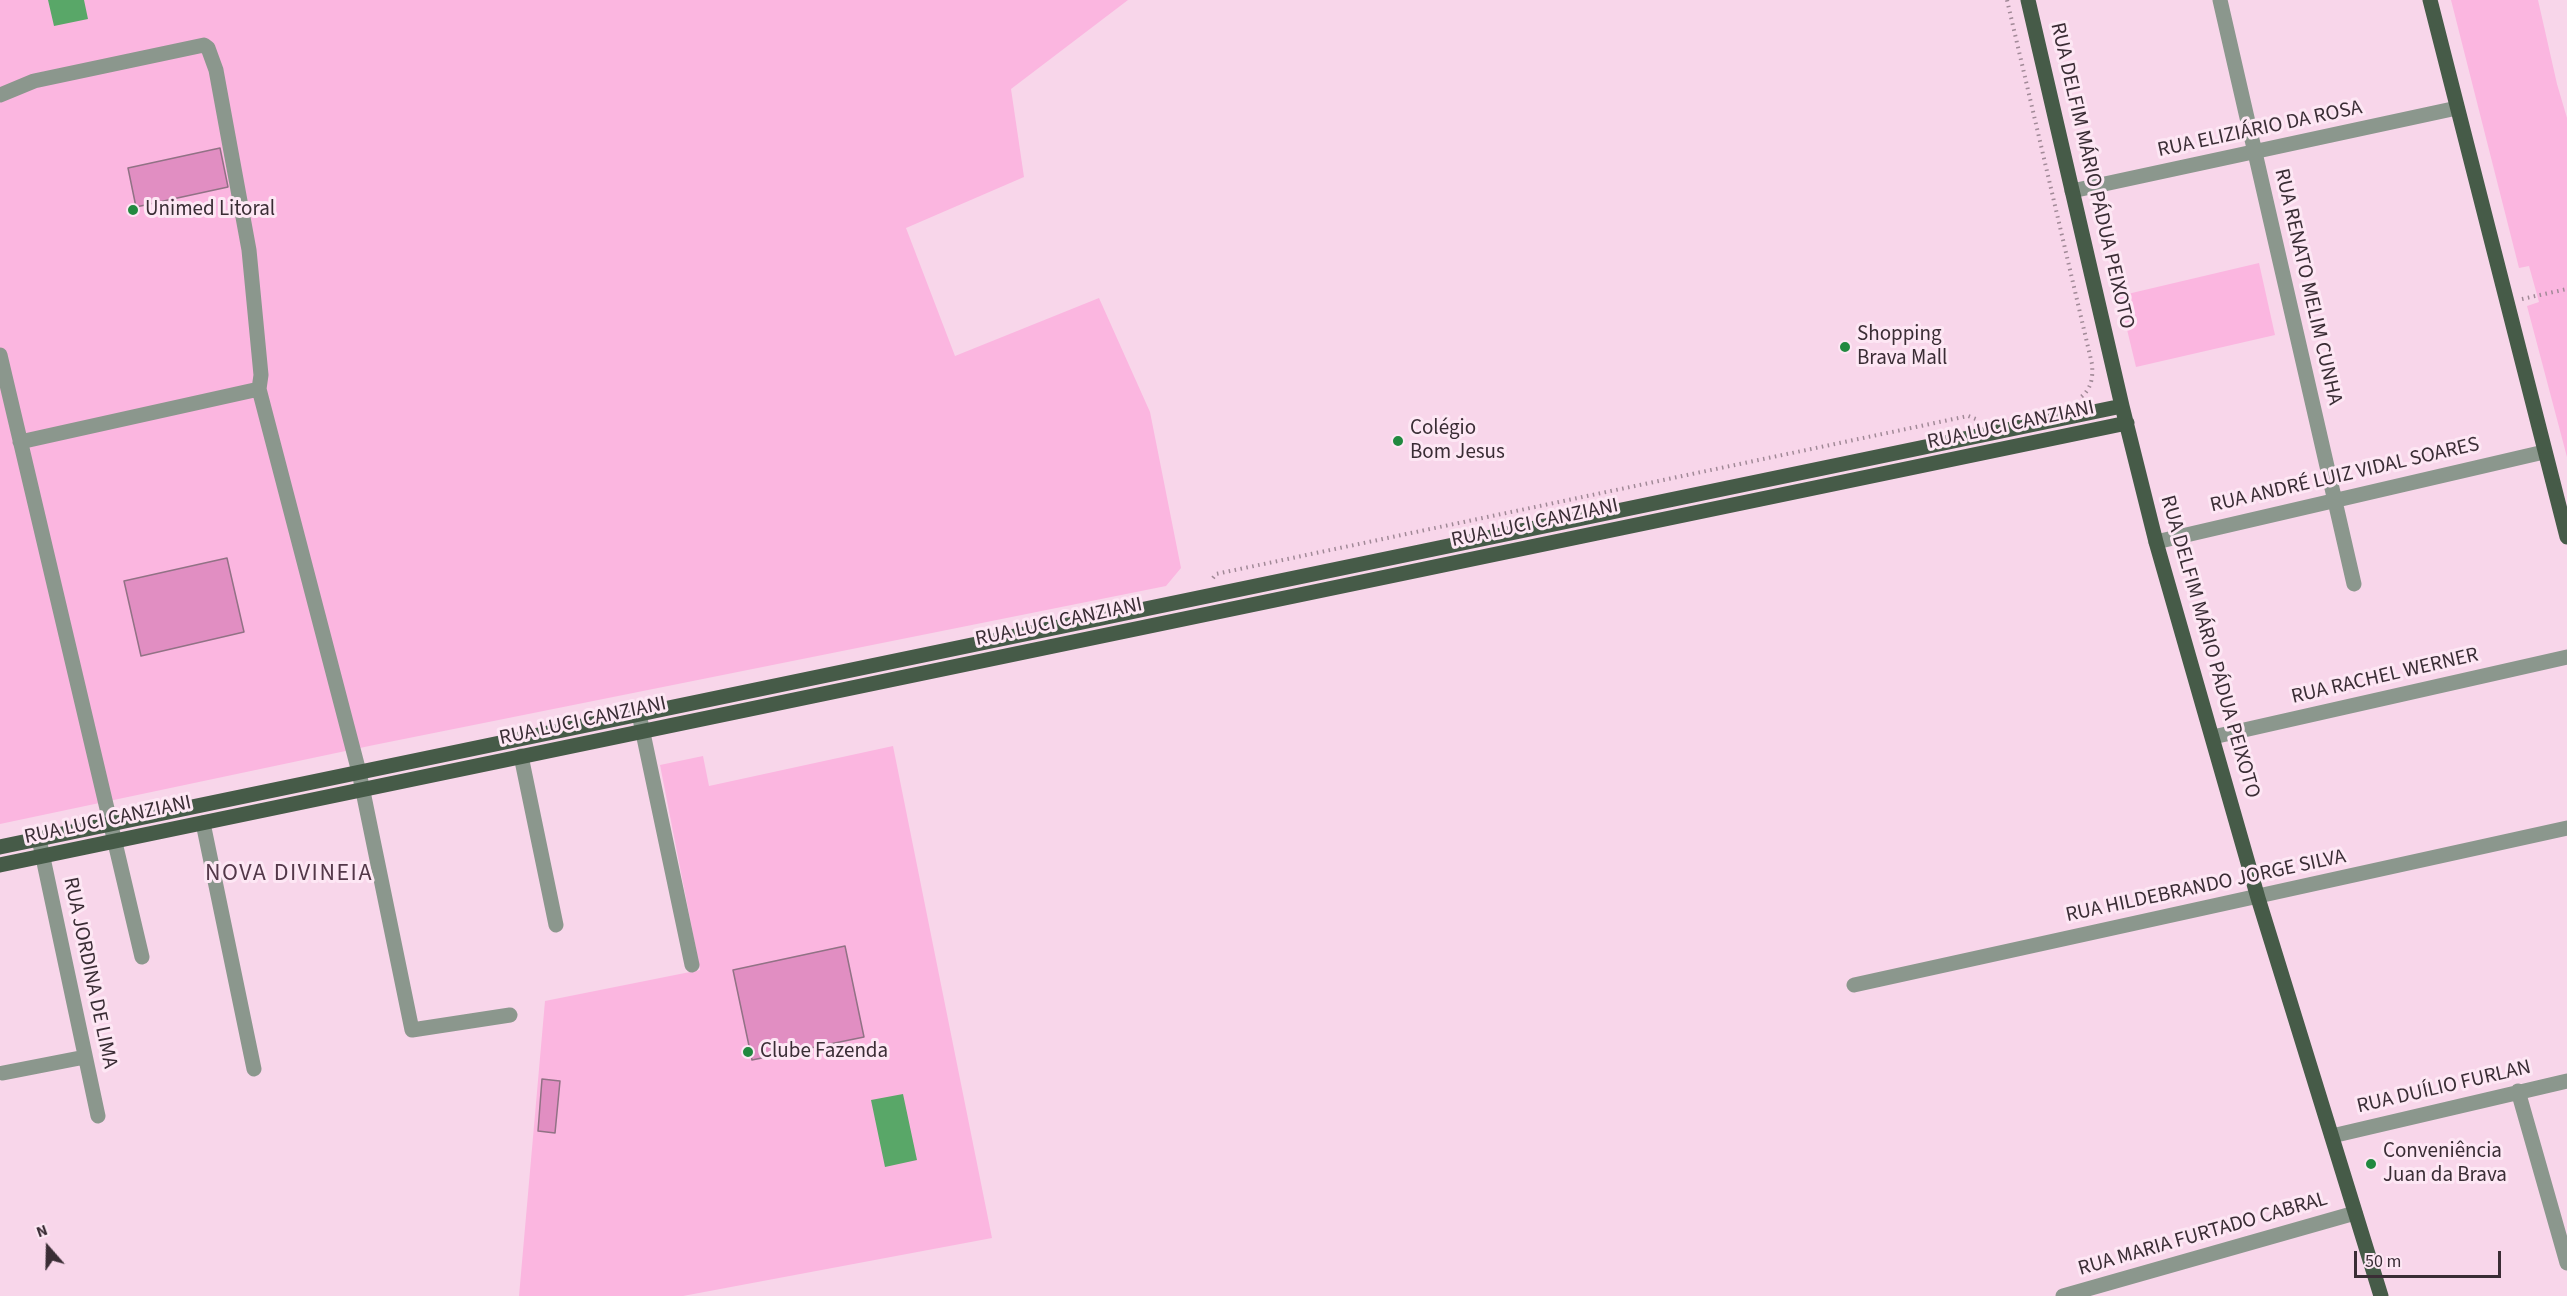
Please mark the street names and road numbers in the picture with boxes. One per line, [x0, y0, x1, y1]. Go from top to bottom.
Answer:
street label: RUA DELFIM MÁRIO PÁDUA PEIXOTO [2043, 20, 2139, 332]
street label: RUA ELIZIÁRIO DA ROSA [2156, 96, 2364, 164]
street label: RUA RENATO MELIM CUNHA [2268, 166, 2346, 408]
street label: RUA LUCI CANZIANI [1925, 396, 2097, 456]
street label: RUA ANDRÉ LUIZ VIDAL SOARES [2208, 433, 2482, 519]
street label: RUA DELFIM MÁRIO PÁDUA PEIXOTO [2154, 493, 2264, 801]
street label: RUA LUCI CANZIANI [1449, 494, 1621, 554]
street label: RUA LUCI CANZIANI [973, 593, 1145, 653]
street label: RUA RACHEL WERNER [2289, 643, 2481, 711]
street label: RUA LUCI CANZIANI [497, 692, 669, 752]
street label: RUA LUCI CANZIANI [22, 791, 194, 851]
street label: RUA HILDEBRANDO JORGE SILVA [2064, 845, 2348, 929]
street label: RUA JORDINA DE LIMA [56, 875, 122, 1071]
street label: RUA DUÍLIO FURLAN [2355, 1056, 2533, 1120]
street label: RUA MARIA FURTADO CABRAL [2075, 1187, 2331, 1283]

